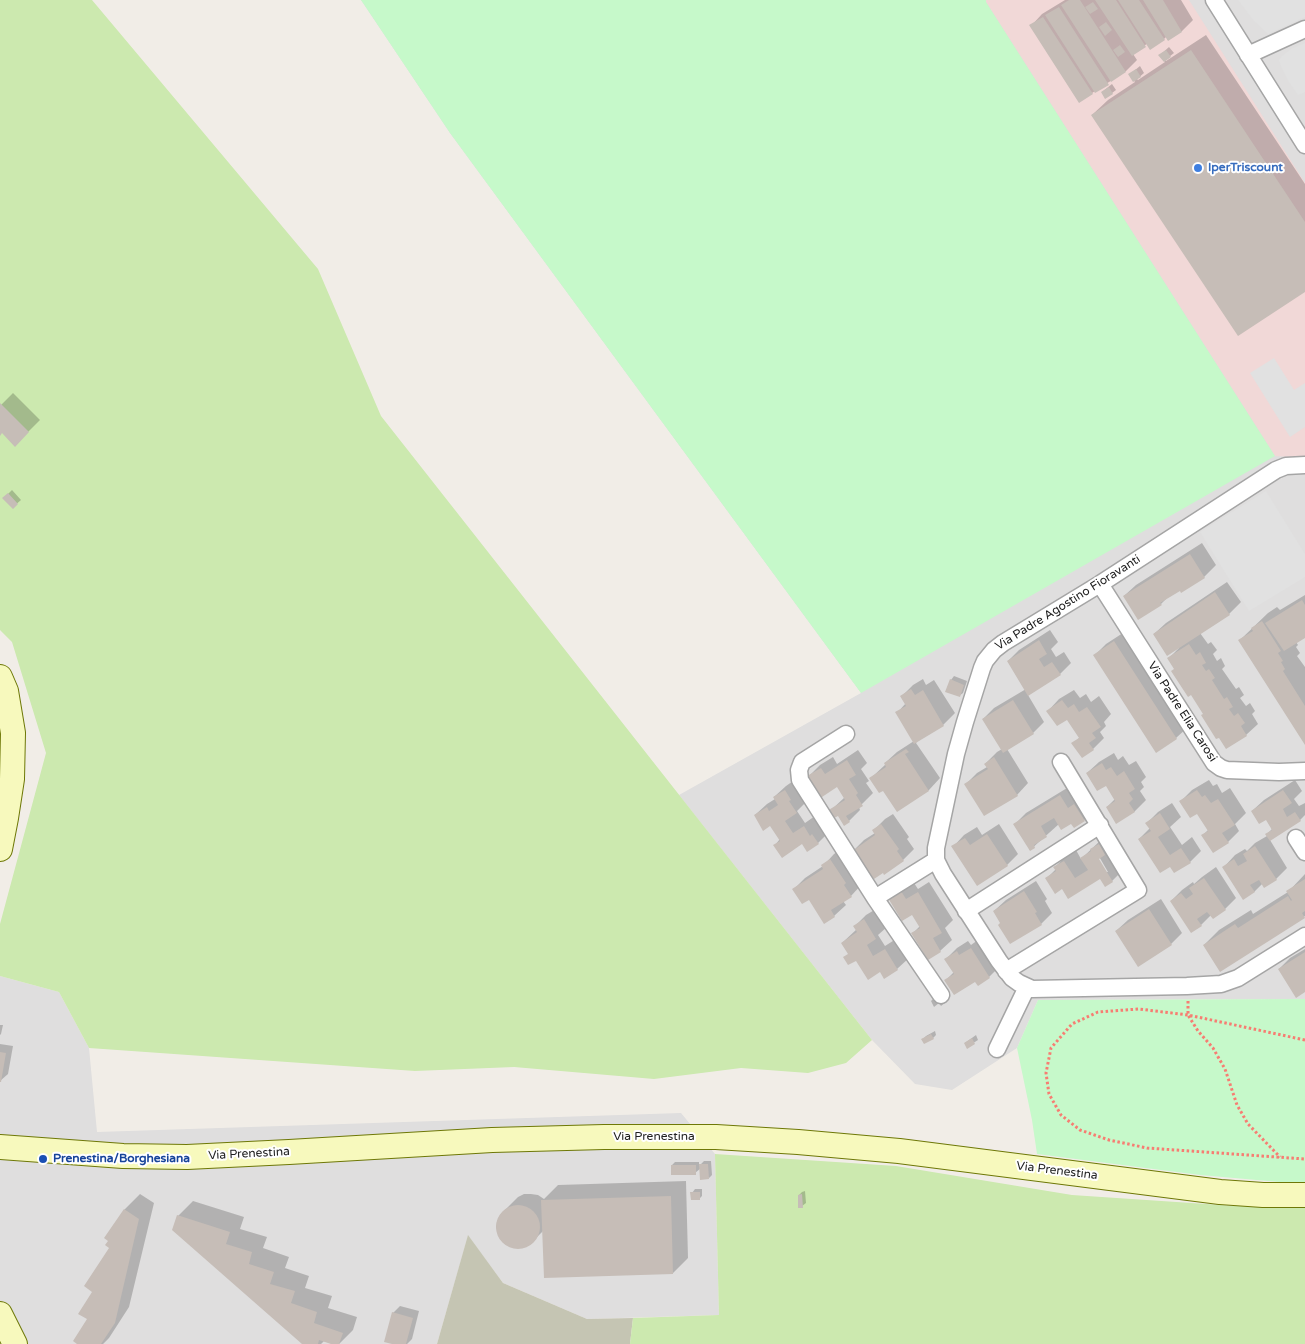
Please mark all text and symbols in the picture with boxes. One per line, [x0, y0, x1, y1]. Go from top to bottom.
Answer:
place label: IperTriscount [1208, 161, 1283, 175]
marker: IperTriscount [1192, 162, 1204, 174]
street label: Via Padre Agostino Fioravanti [993, 552, 1143, 654]
street label: Via Padre Elia Carosi [1144, 659, 1220, 765]
street label: Via Prenestina [613, 1130, 695, 1144]
street label: Via Prenestina [208, 1145, 290, 1163]
place label: Prenestina/Borghesiana [53, 1152, 190, 1166]
marker: Prenestina/Borghesiana [37, 1153, 49, 1165]
street label: Via Prenestina [1016, 1159, 1098, 1183]

